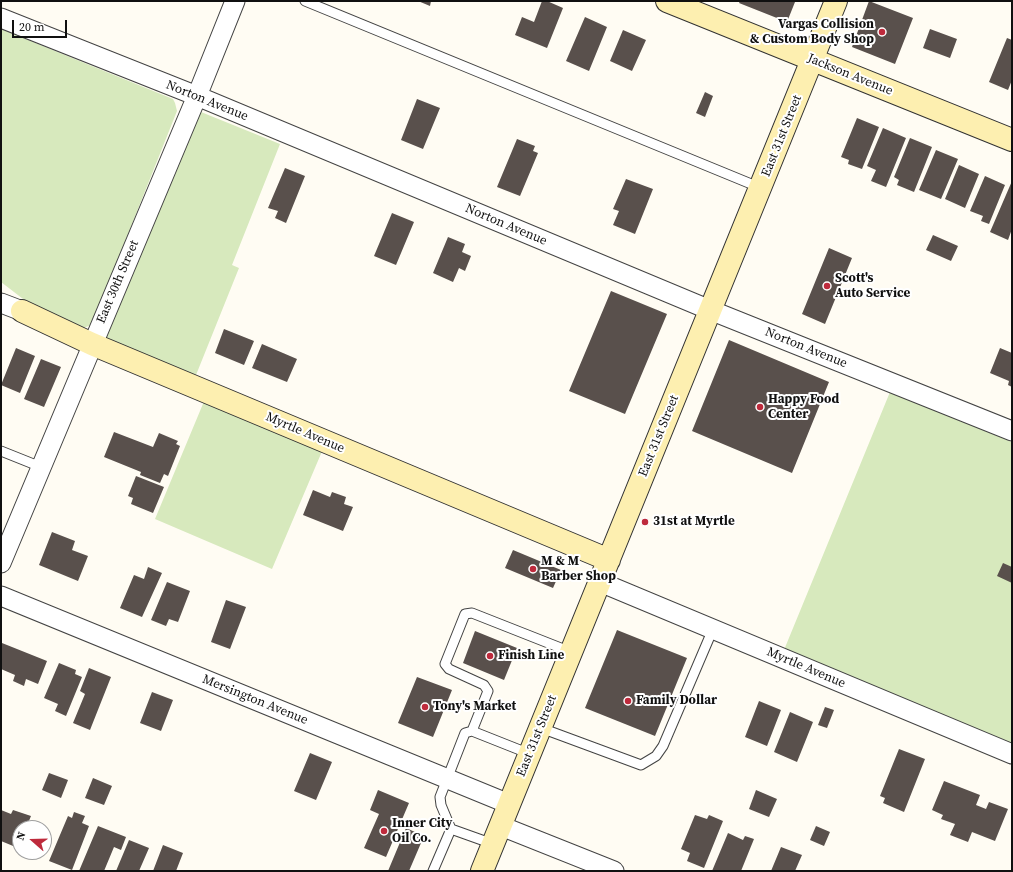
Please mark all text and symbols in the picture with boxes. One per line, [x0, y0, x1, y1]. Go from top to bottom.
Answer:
scale bar [14, 12, 69, 38]
place label: Vargas Collision & Custom Body Shop [750, 17, 874, 48]
text: 20 m [19, 19, 45, 35]
marker: Vargas Collision & Custom Body Shop [877, 27, 887, 37]
street label: Jackson Avenue [805, 51, 895, 99]
street label: Norton Avenue [164, 77, 250, 125]
street label: East 31st Street [759, 93, 805, 179]
street label: Norton Avenue [463, 201, 549, 249]
street label: East 30th Street [93, 238, 143, 326]
place label: Scott's Auto Service [835, 271, 910, 302]
marker: Scott's Auto Service [822, 281, 832, 291]
street label: Norton Avenue [763, 324, 849, 372]
place label: Happy Food Center [768, 392, 839, 423]
street label: East 31st Street [636, 393, 682, 479]
marker: Happy Food Center [755, 402, 765, 412]
street label: Myrtle Avenue [263, 409, 347, 457]
place label: 31st at Myrtle [653, 514, 735, 530]
marker: 31st at Myrtle [640, 517, 650, 527]
place label: M & M Barber Shop [541, 554, 616, 585]
marker: M & M Barber Shop [528, 564, 538, 574]
street label: Myrtle Avenue [764, 644, 848, 692]
place label: Finish Line [498, 648, 564, 664]
marker: Finish Line [485, 651, 495, 661]
street label: Mersington Avenue [200, 672, 310, 728]
street label: East 31st Street [514, 693, 560, 779]
place label: Family Dollar [636, 693, 717, 709]
marker: Family Dollar [623, 696, 633, 706]
place label: Tony's Market [433, 699, 516, 715]
marker: Tony's Market [420, 702, 430, 712]
place label: Inner City Oil Co. [392, 816, 452, 847]
north arrow [12, 820, 52, 860]
marker: Inner City Oil Co. [379, 826, 389, 836]
text: N [13, 830, 30, 842]

